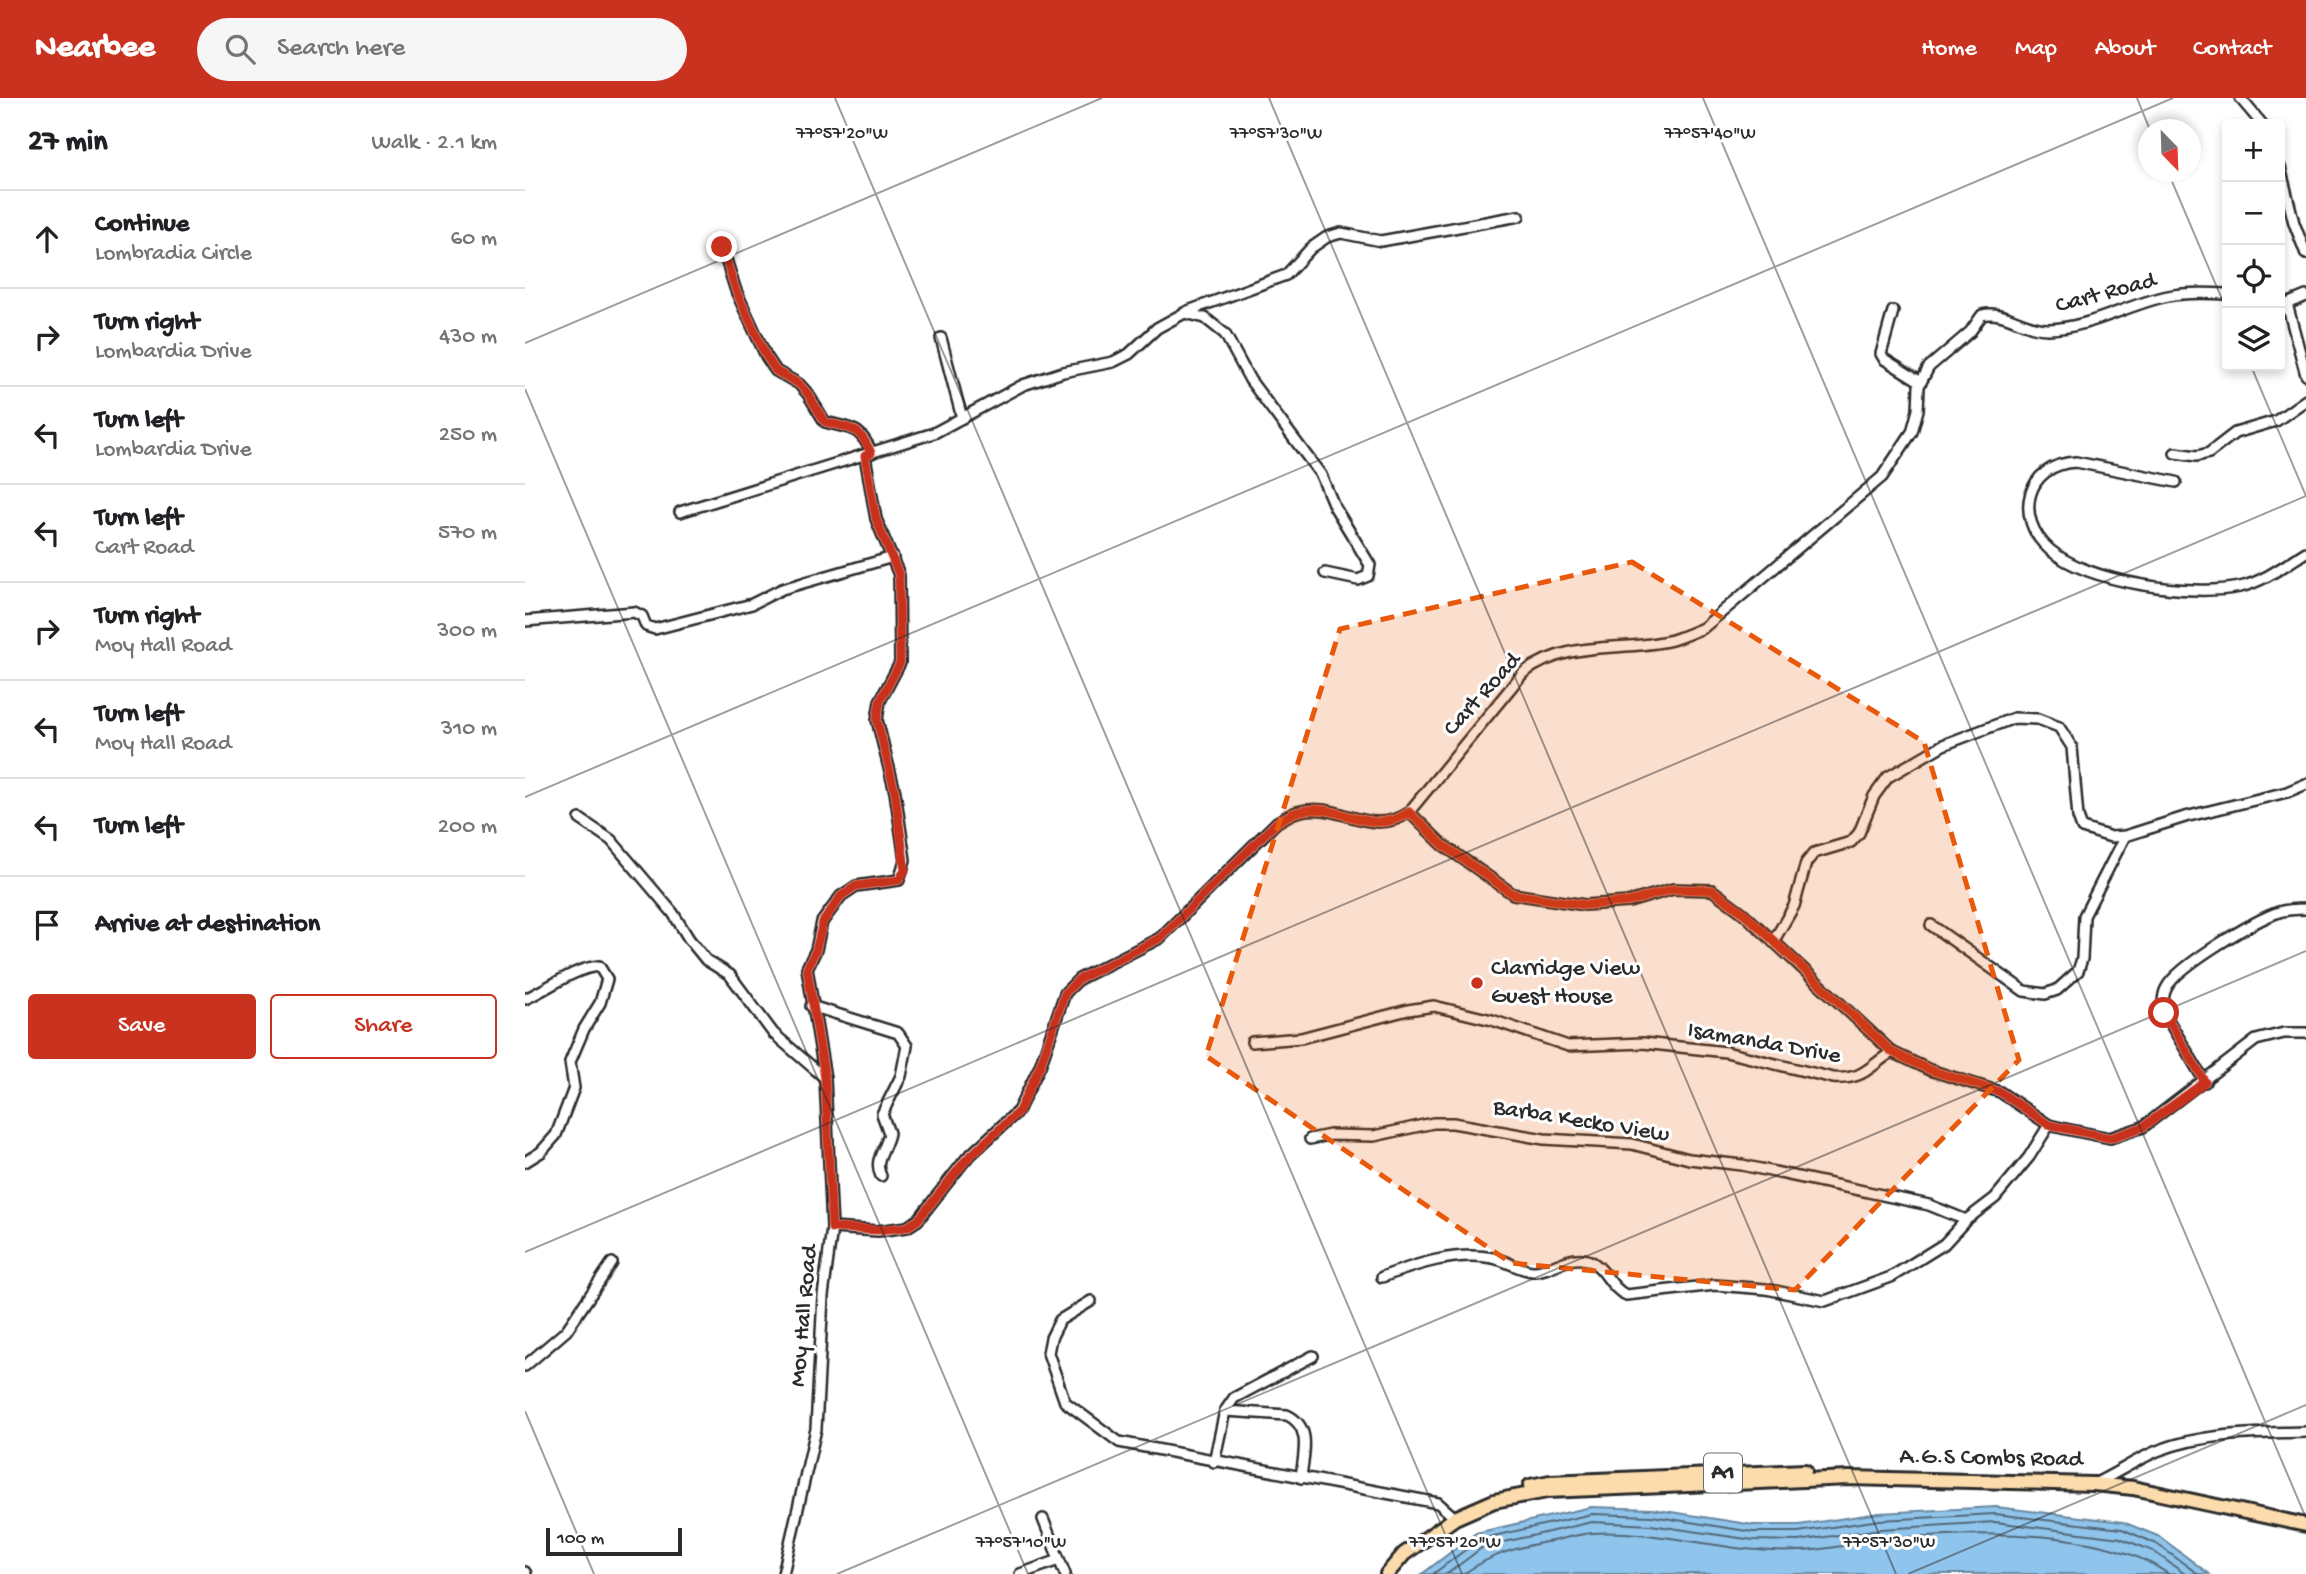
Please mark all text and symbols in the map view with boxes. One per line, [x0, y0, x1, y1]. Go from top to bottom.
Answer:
search box [197, 18, 687, 81]
text: Nearbee [35, 30, 155, 68]
icon: search [221, 30, 259, 68]
text: Search here [277, 34, 405, 65]
text: Home [1921, 35, 1977, 64]
text: Map [2015, 35, 2057, 64]
text: About [2095, 35, 2155, 64]
text: Contact [2193, 35, 2271, 64]
north arrow [2138, 119, 2201, 182]
map controls [2222, 119, 2285, 371]
button: + [2222, 119, 2285, 182]
text: 77°57'20"W [795, 124, 888, 145]
text: 77°57'30"W [1229, 124, 1322, 145]
text: 77°57'40"W [1663, 124, 1756, 145]
text: 27 min [28, 126, 107, 161]
text: Walk · 2.1 km [371, 130, 497, 157]
button: − [2222, 182, 2285, 245]
text: Continue [95, 210, 189, 241]
icon: ahead [28, 220, 66, 258]
text: 60 m [451, 226, 497, 253]
route end [706, 231, 737, 262]
text: Lombradia Circle [95, 241, 252, 268]
button: locate [2222, 245, 2285, 308]
street label: Cart Road [2053, 266, 2161, 321]
text: Turn right [95, 308, 199, 339]
button: layers [2222, 308, 2285, 371]
icon: right [28, 318, 66, 356]
text: 430 m [439, 324, 497, 351]
text: Lombardia Drive [95, 339, 252, 366]
text: Turn left [95, 406, 183, 437]
icon: left [28, 416, 66, 454]
text: 250 m [439, 422, 497, 449]
text: Lombardia Drive [95, 437, 252, 464]
text: Turn left [95, 504, 183, 535]
icon: left [28, 514, 66, 552]
text: 570 m [438, 520, 497, 547]
text: Cart Road [95, 535, 193, 562]
text: Turn right [95, 602, 199, 633]
icon: right [28, 612, 66, 650]
text: 300 m [437, 618, 497, 645]
text: Moy Hall Road [95, 633, 231, 660]
street label: Cart Road [1438, 646, 1529, 743]
text: Turn left [95, 700, 183, 731]
icon: left [28, 710, 66, 748]
text: 310 m [441, 716, 497, 743]
text: Moy Hall Road [95, 731, 231, 758]
icon: left [28, 808, 66, 846]
text: Turn left [95, 812, 183, 843]
text: 200 m [438, 814, 497, 841]
icon: arrive [28, 906, 66, 944]
text: Arrive at destination [95, 910, 320, 941]
place label: Clarridge View Guest House [1491, 955, 1641, 1012]
marker: Clarridge View Guest House [1469, 975, 1485, 991]
button: Save [28, 994, 256, 1059]
button: Share [270, 994, 497, 1059]
route start [2148, 997, 2179, 1028]
street label: Isamanda Drive [1685, 1016, 1843, 1072]
street label: Barba Kecko View [1490, 1094, 1672, 1150]
street label: Moy Hall Road [784, 1242, 826, 1388]
street label: A.G.S Combs Road [1899, 1443, 2085, 1475]
road number: A1 [1704, 1454, 1742, 1492]
scale bar [546, 1525, 683, 1557]
text: 100 m [557, 1528, 604, 1551]
text: 77°57'10"W [975, 1533, 1066, 1554]
text: 77°57'20"W [1408, 1533, 1501, 1554]
text: 77°57'30"W [1842, 1533, 1935, 1554]

